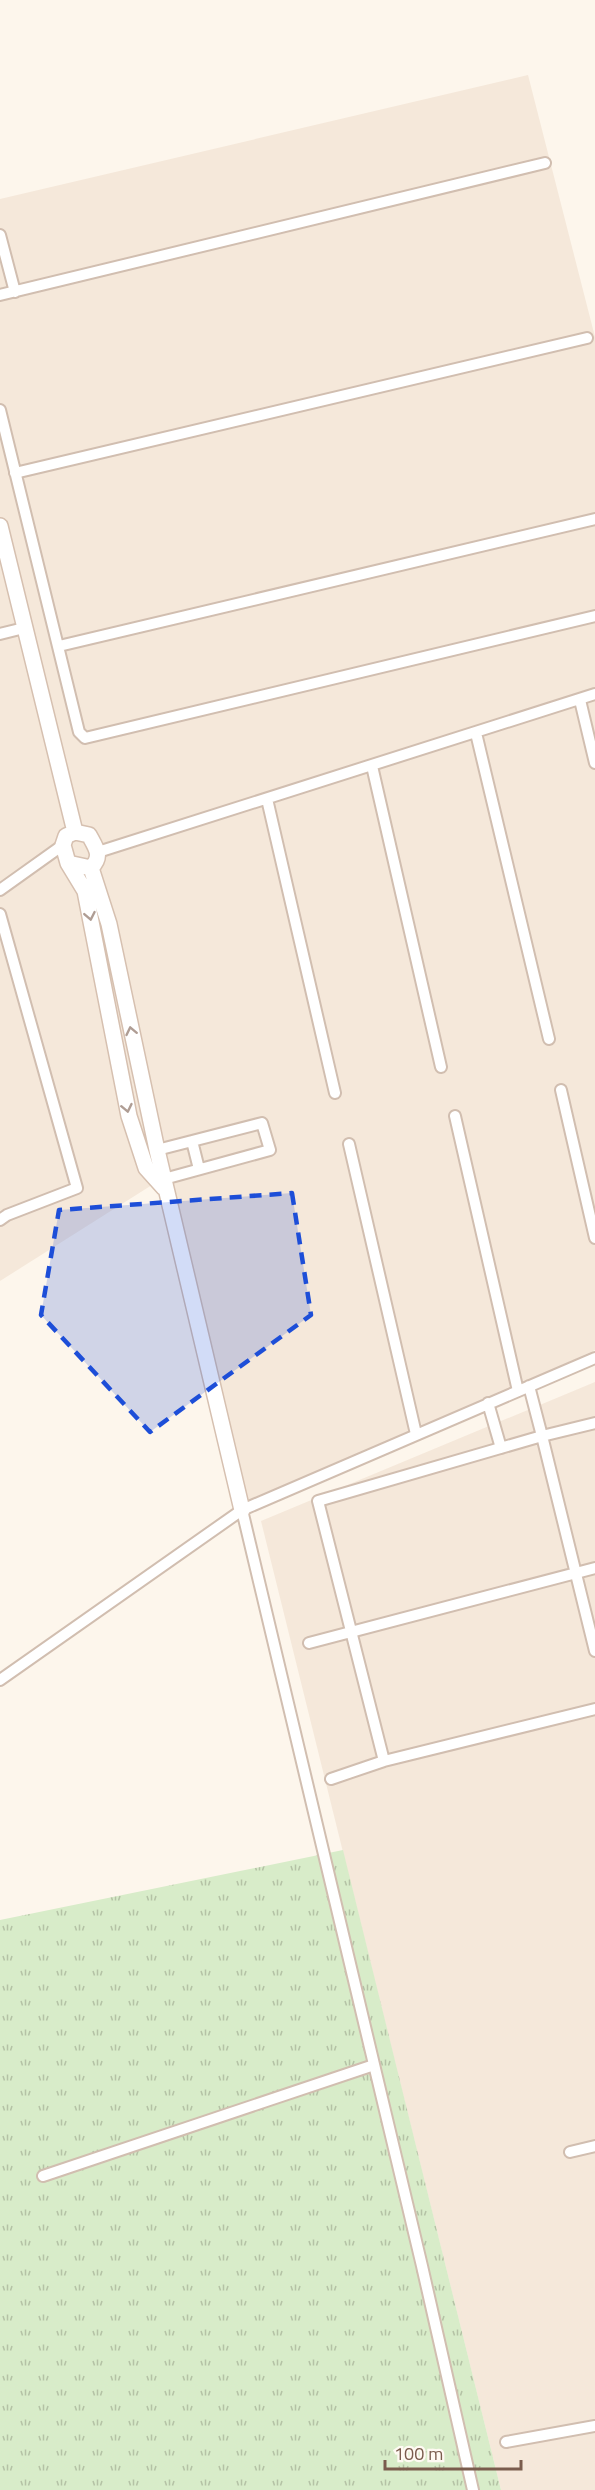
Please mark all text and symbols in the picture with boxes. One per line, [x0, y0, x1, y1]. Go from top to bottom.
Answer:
one-way arrow [83, 911, 96, 921]
one-way arrow [126, 1026, 139, 1036]
one-way arrow [120, 1102, 133, 1112]
scale bar [385, 2433, 522, 2471]
text: 100 m [394, 2440, 443, 2467]

